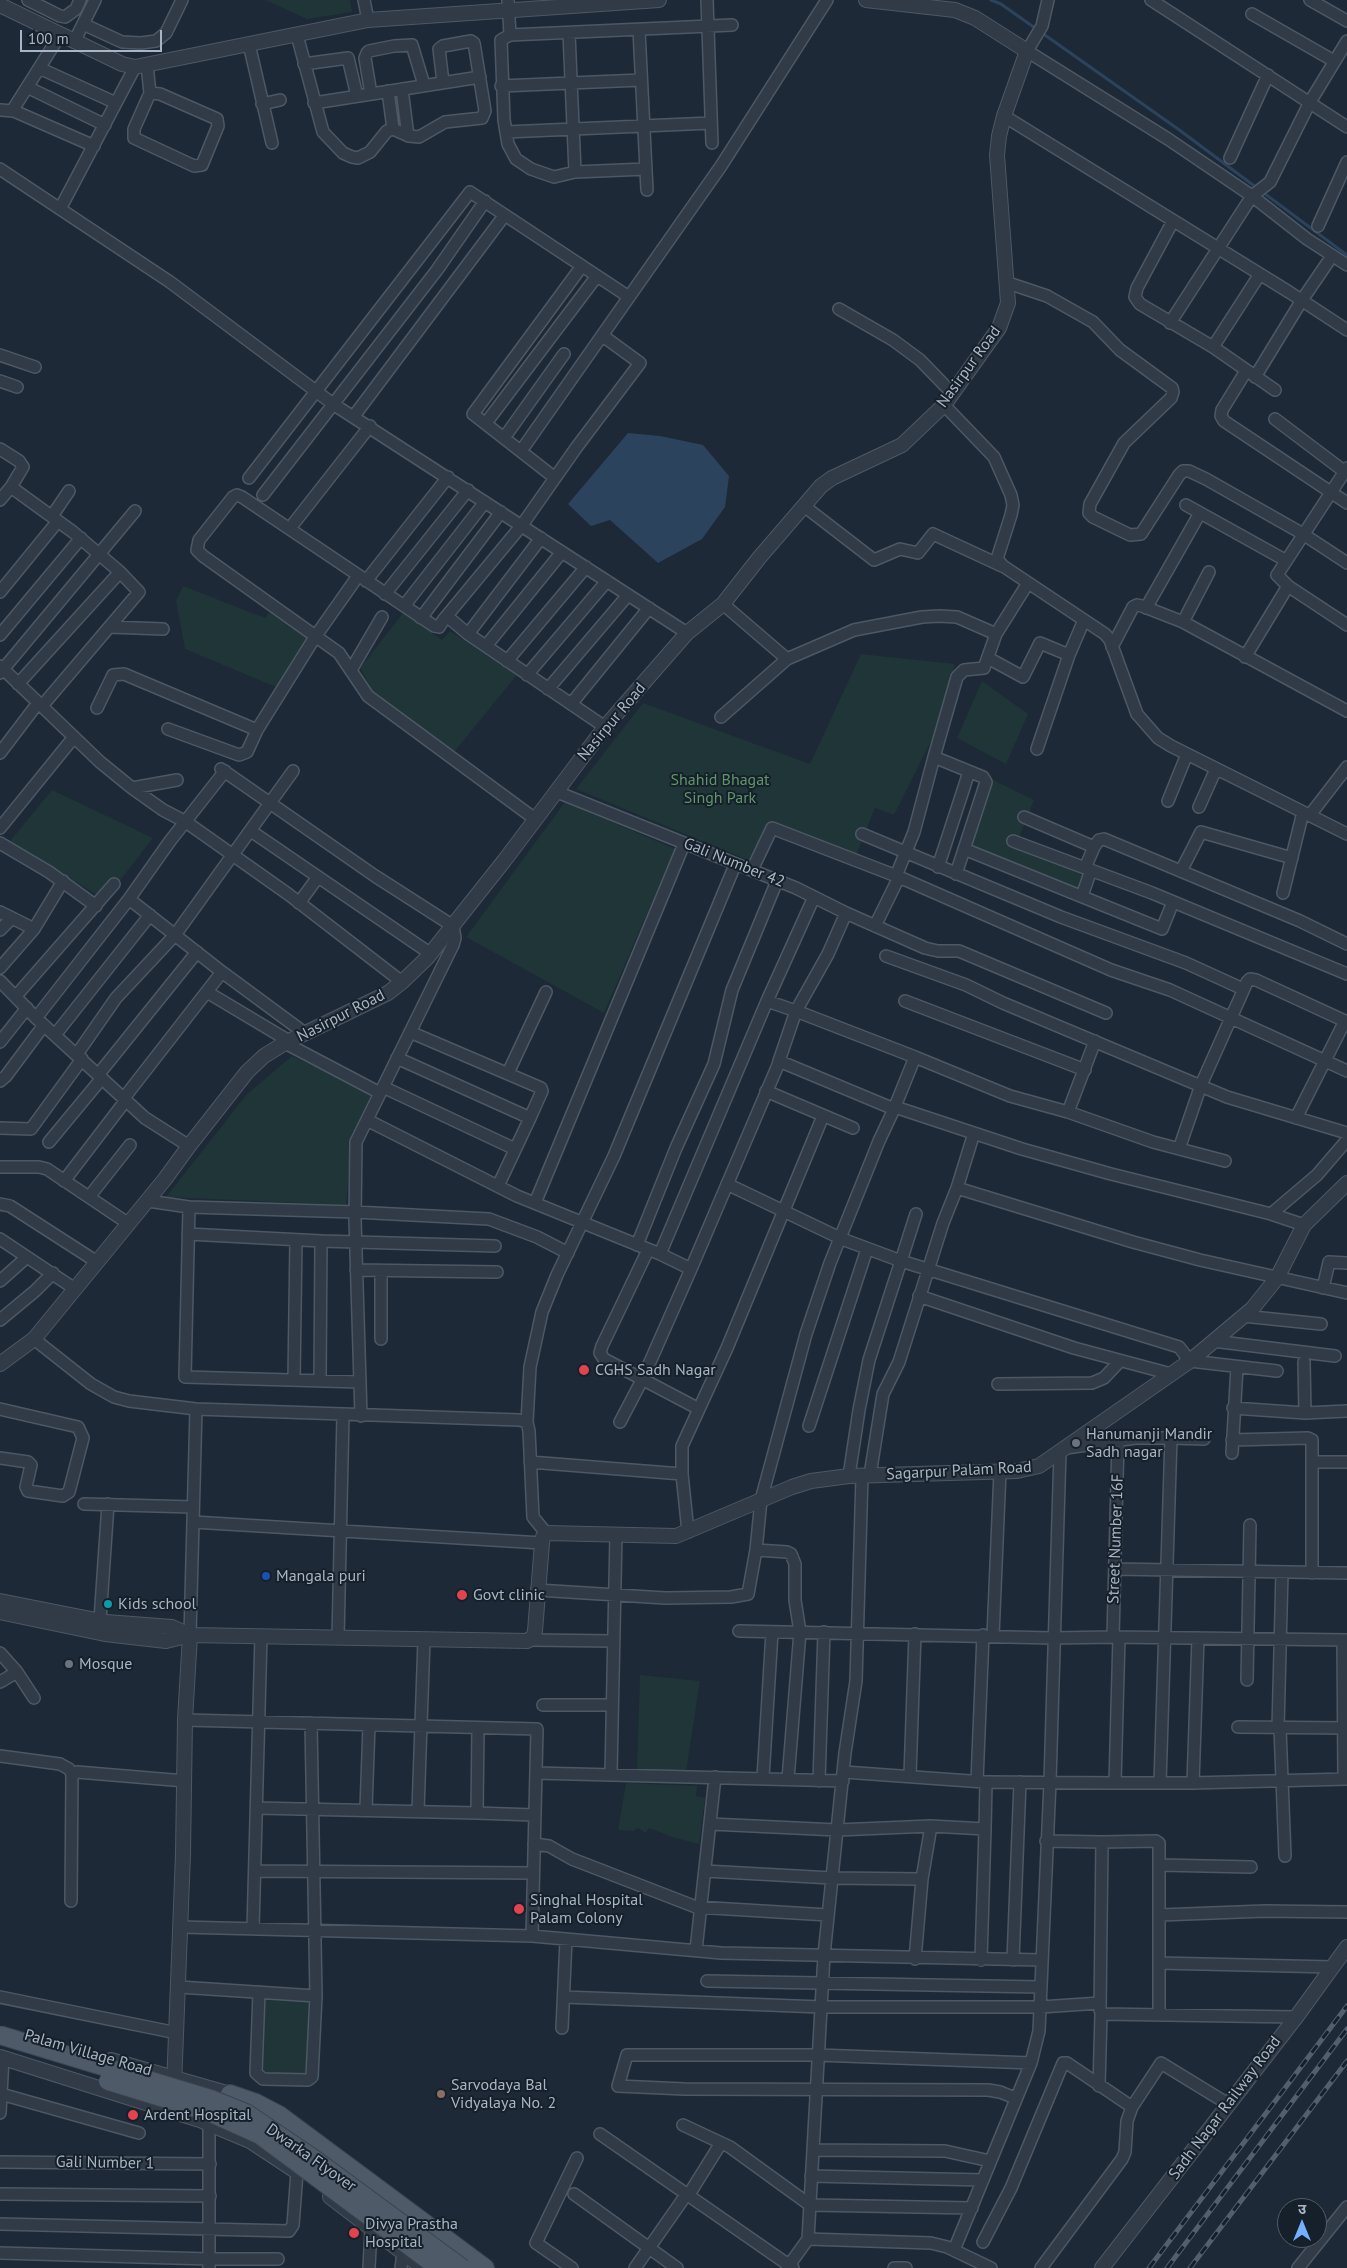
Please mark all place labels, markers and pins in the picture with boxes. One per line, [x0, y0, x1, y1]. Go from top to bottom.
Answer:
place label: CGHS Sadh Nagar [595, 1360, 716, 1380]
marker: CGHS Sadh Nagar [577, 1363, 591, 1377]
place label: Hanumanji Mandir Sadh nagar [1086, 1424, 1212, 1462]
marker: Hanumanji Mandir Sadh nagar [1070, 1437, 1082, 1449]
place label: Mangala puri [276, 1566, 366, 1586]
marker: Mangala puri [260, 1570, 272, 1582]
place label: Govt clinic [473, 1585, 545, 1605]
marker: Govt clinic [455, 1588, 469, 1602]
place label: Kids school [118, 1594, 196, 1614]
marker: Kids school [102, 1598, 114, 1610]
place label: Mosque [79, 1654, 132, 1674]
marker: Mosque [63, 1658, 75, 1670]
place label: Singhal Hospital Palam Colony [530, 1890, 643, 1928]
marker: Singhal Hospital Palam Colony [512, 1902, 526, 1916]
place label: Sarvodaya Bal Vidyalaya No. 2 [451, 2075, 556, 2113]
marker: Sarvodaya Bal Vidyalaya No. 2 [435, 2088, 447, 2100]
place label: Ardent Hospital [144, 2105, 251, 2125]
marker: Ardent Hospital [126, 2108, 140, 2122]
place label: Divya Prastha Hospital [365, 2214, 458, 2252]
marker: Divya Prastha Hospital [347, 2226, 361, 2240]

